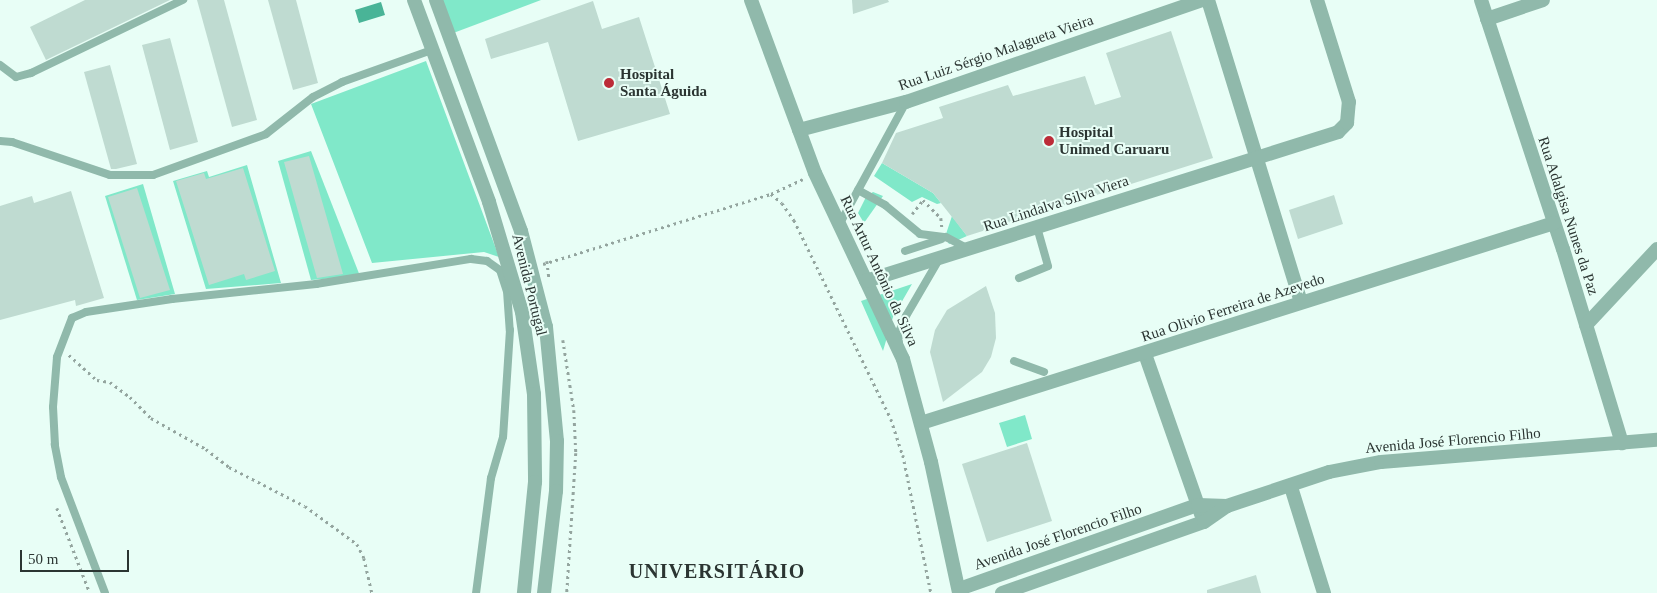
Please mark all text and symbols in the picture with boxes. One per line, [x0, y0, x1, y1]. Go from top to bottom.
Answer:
street label: Rua Luiz Sérgio Malagueta Vieira [896, 11, 1096, 95]
place label: Hospital Santa Águida [620, 65, 707, 100]
marker: Hospital Santa Águida [602, 76, 616, 90]
place label: Hospital Unimed Caruaru [1059, 123, 1169, 158]
street label: Rua Adalgisa Nunes da Paz [1534, 134, 1602, 298]
marker: Hospital Unimed Caruaru [1043, 135, 1055, 147]
street label: Rua Lindalva Silva Viera [981, 172, 1131, 236]
street label: Rua Artur Antônio da Silva [836, 192, 922, 350]
street label: Avenida Portugal [508, 232, 550, 338]
street label: Rua Olivio Ferreira de Azevedo [1139, 270, 1327, 346]
street label: Avenida José Florencio Filho [1365, 424, 1541, 458]
street label: Avenida José Florencio Filho [972, 500, 1144, 574]
scale bar [22, 540, 131, 572]
text: 50 m [28, 551, 58, 567]
district label: UNIVERSITÁRIO [627, 559, 807, 583]

